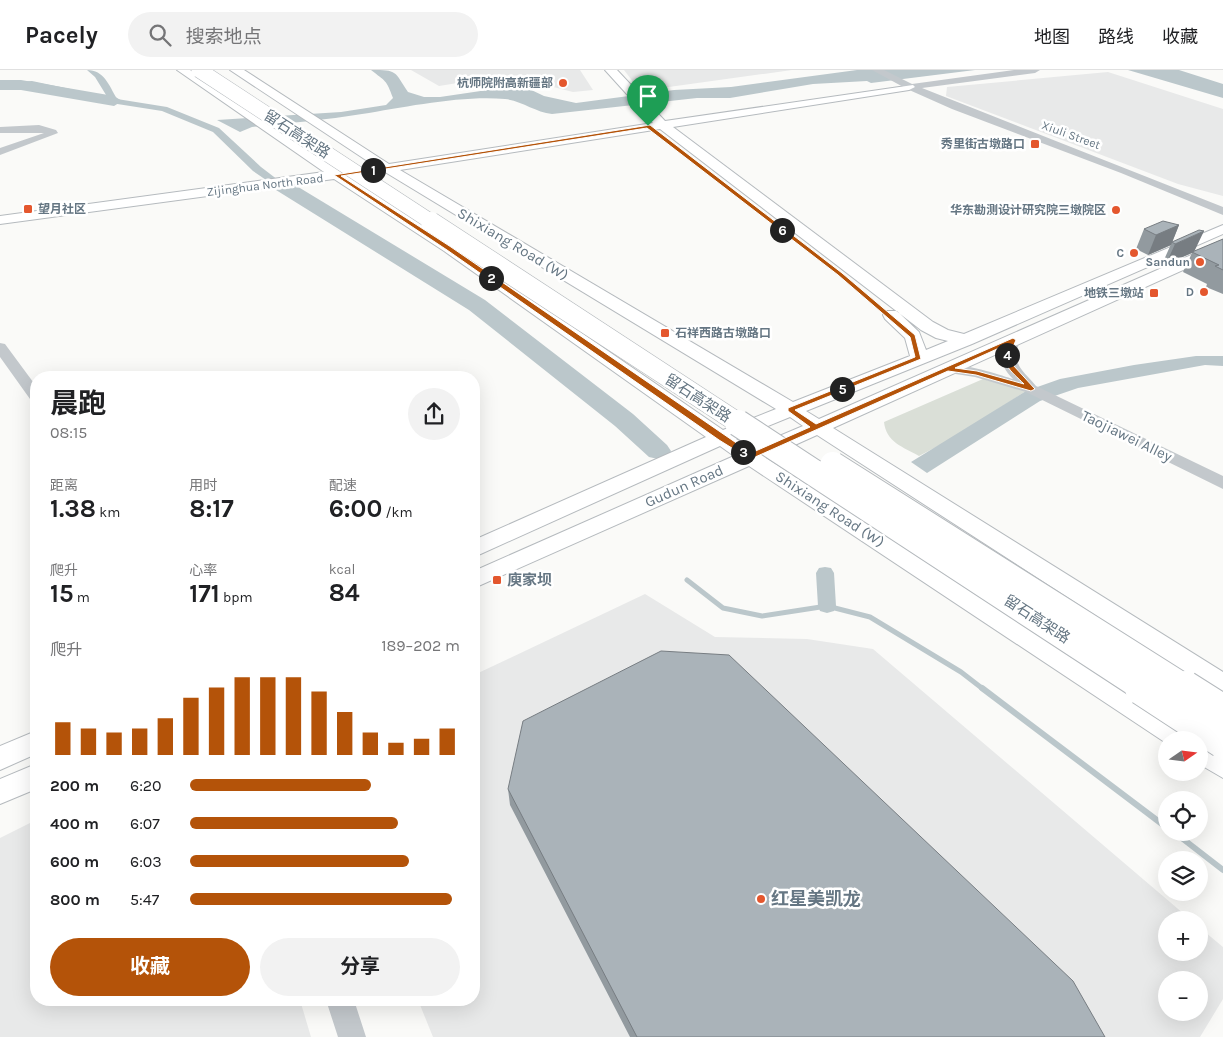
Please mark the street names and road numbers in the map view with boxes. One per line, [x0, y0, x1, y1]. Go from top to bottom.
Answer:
street label: 留石高架路 [261, 106, 333, 162]
street label: Xiuli Street [1040, 118, 1103, 152]
street label: Zijinghua North Road [206, 171, 324, 199]
street label: Shixiang Road (W) [454, 204, 572, 284]
street label: 留石高架路 [662, 370, 734, 426]
street label: Taojiawei Alley [1079, 406, 1175, 466]
street label: Gudun Road [642, 461, 726, 511]
street label: Shixiang Road (W) [772, 467, 888, 551]
street label: 留石高架路 [1001, 591, 1073, 647]

